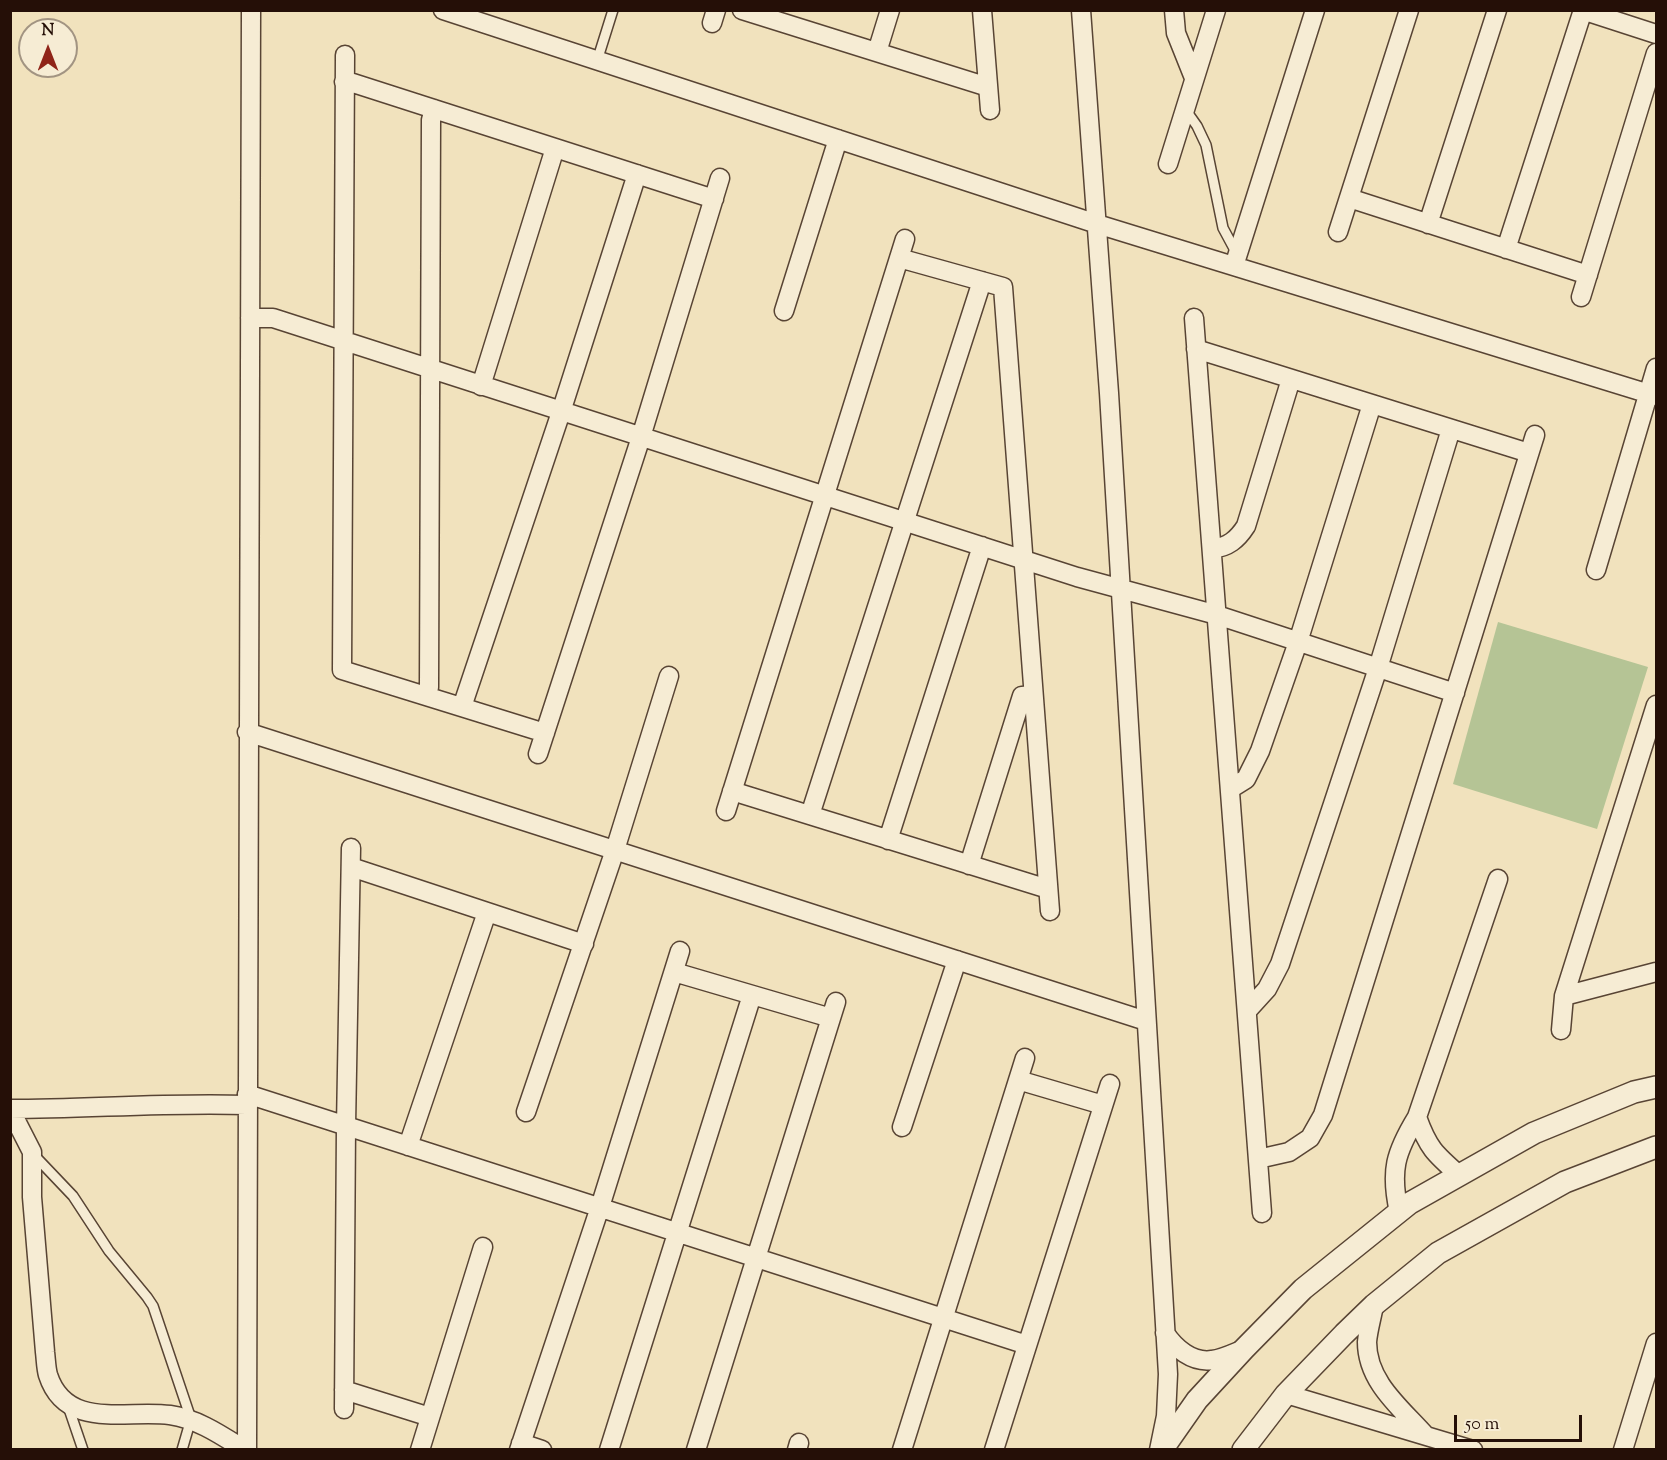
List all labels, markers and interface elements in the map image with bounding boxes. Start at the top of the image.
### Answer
north arrow [18,18,78,78]
text: N [42,20,54,43]
scale bar [1457,1403,1584,1441]
text: 50 m [1465,1412,1499,1438]

